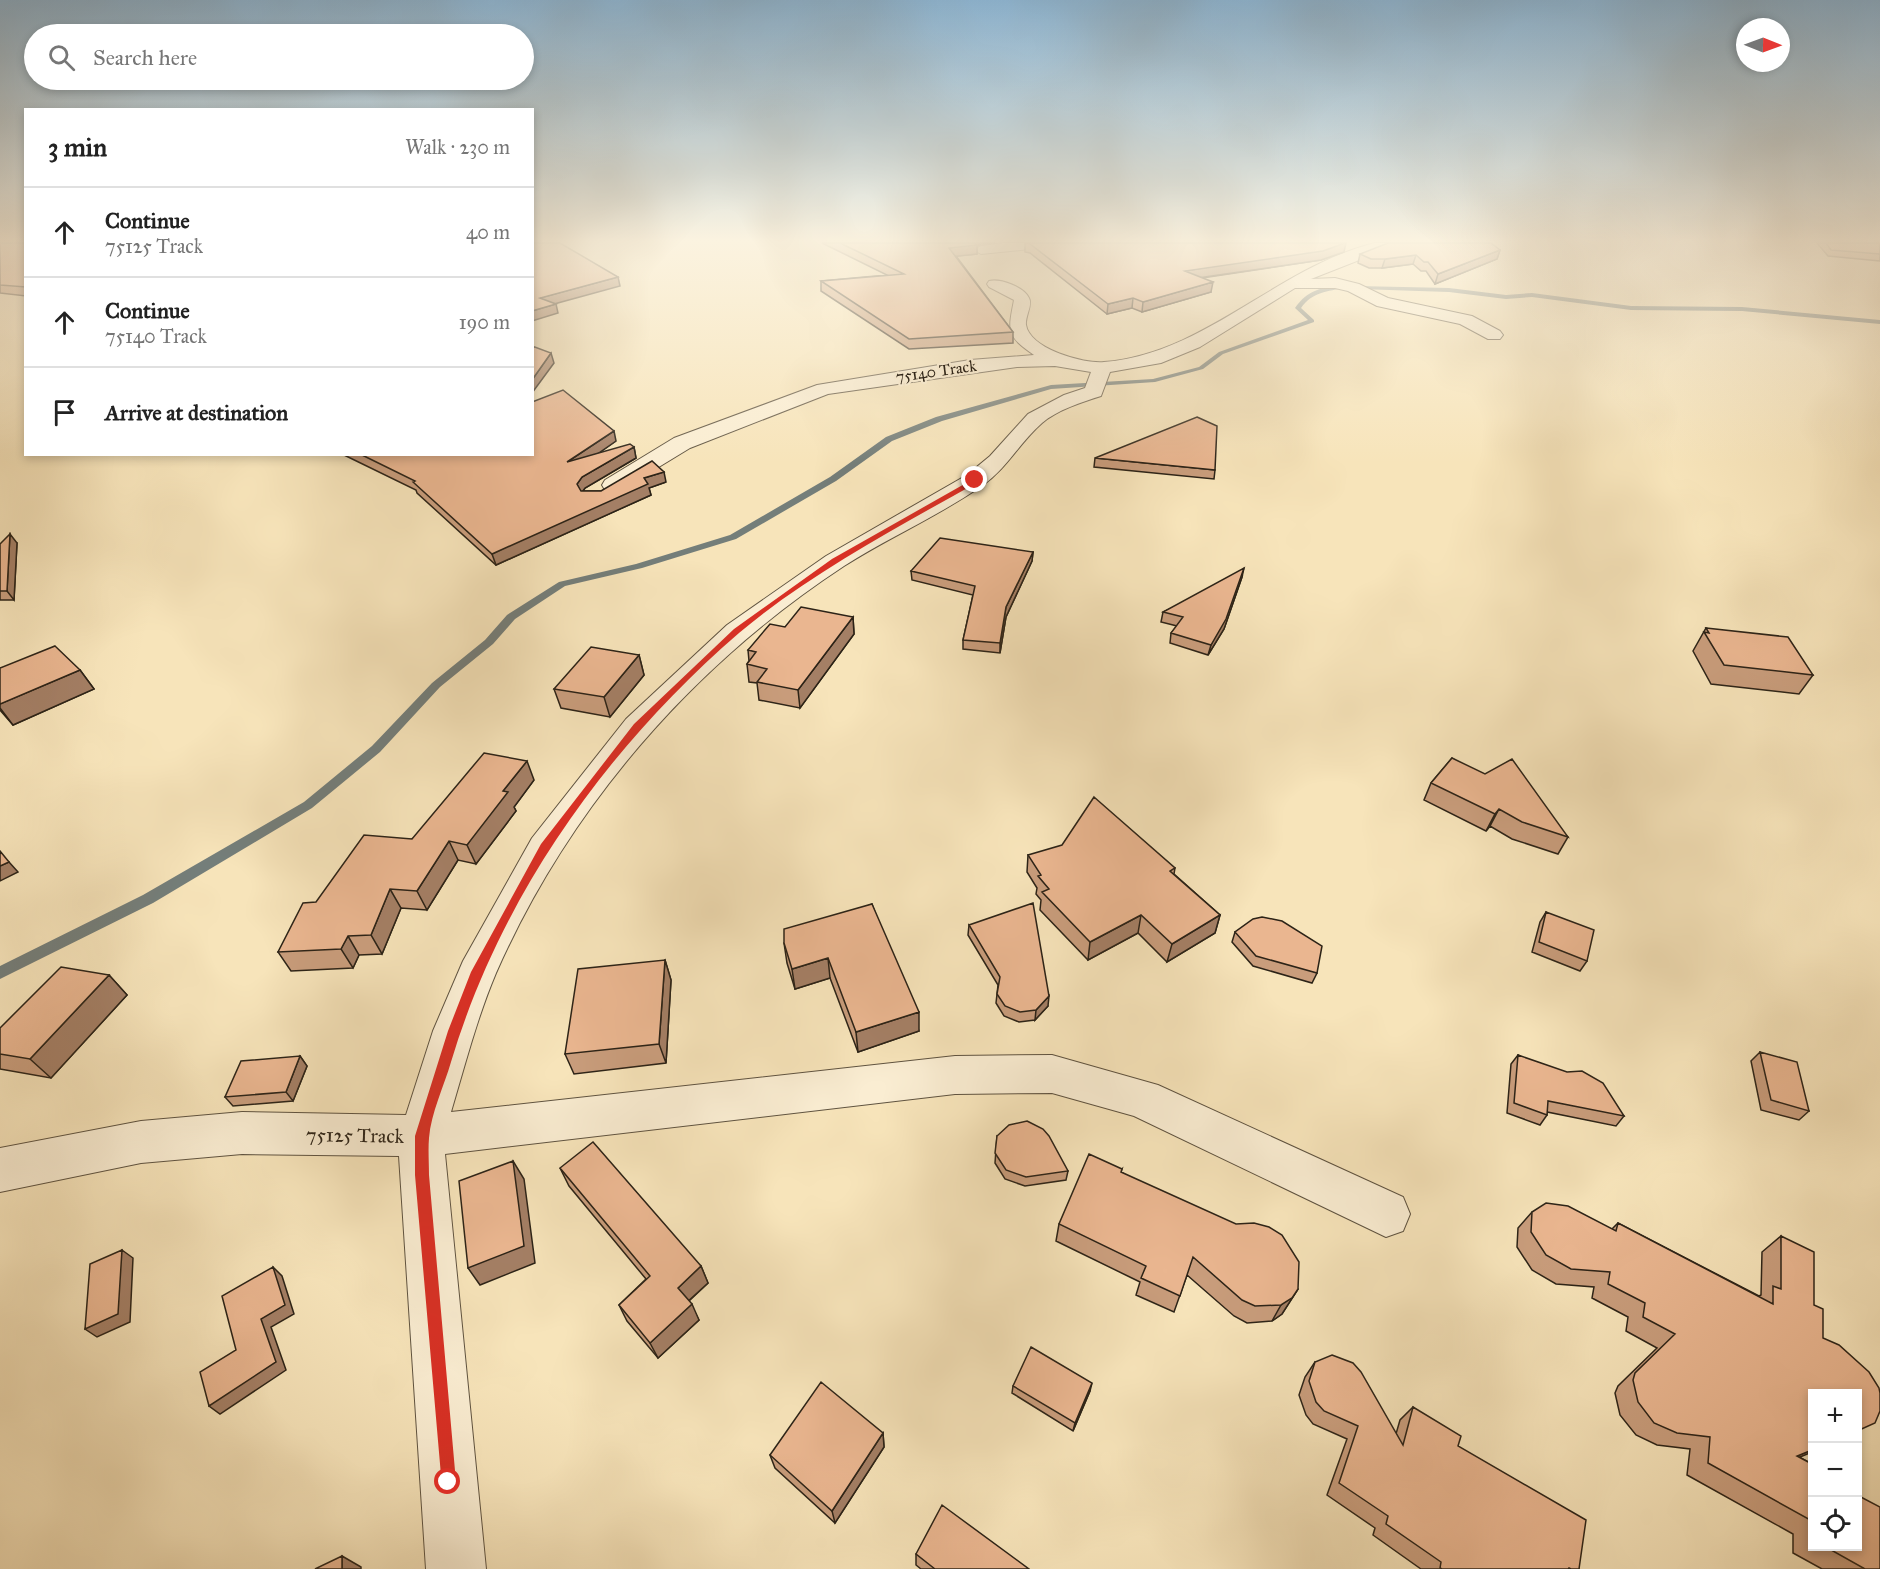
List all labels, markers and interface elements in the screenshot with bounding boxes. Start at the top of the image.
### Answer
north arrow [1736,18,1790,72]
search box [24,24,534,90]
icon: search [45,41,78,74]
text: Search here [93,44,197,71]
text: 3 min [48,131,107,163]
text: Walk · 230 m [405,135,510,159]
text: Continue [105,207,190,234]
icon: ahead [48,216,81,249]
text: 40 m [466,220,510,244]
text: 75125 Track [105,234,203,258]
text: Continue [105,297,190,324]
icon: ahead [48,306,81,339]
text: 190 m [459,310,510,334]
text: 75140 Track [105,324,207,348]
street label: 75140 Track [894,356,978,386]
icon: arrive [48,396,81,429]
text: Arrive at destination [105,399,288,426]
route end [961,466,987,492]
street label: 75125 Track [306,1122,405,1148]
map controls [1808,1389,1862,1551]
button: + [1808,1389,1862,1443]
button: − [1808,1443,1862,1497]
route start [434,1468,460,1494]
button: locate [1808,1497,1862,1551]

